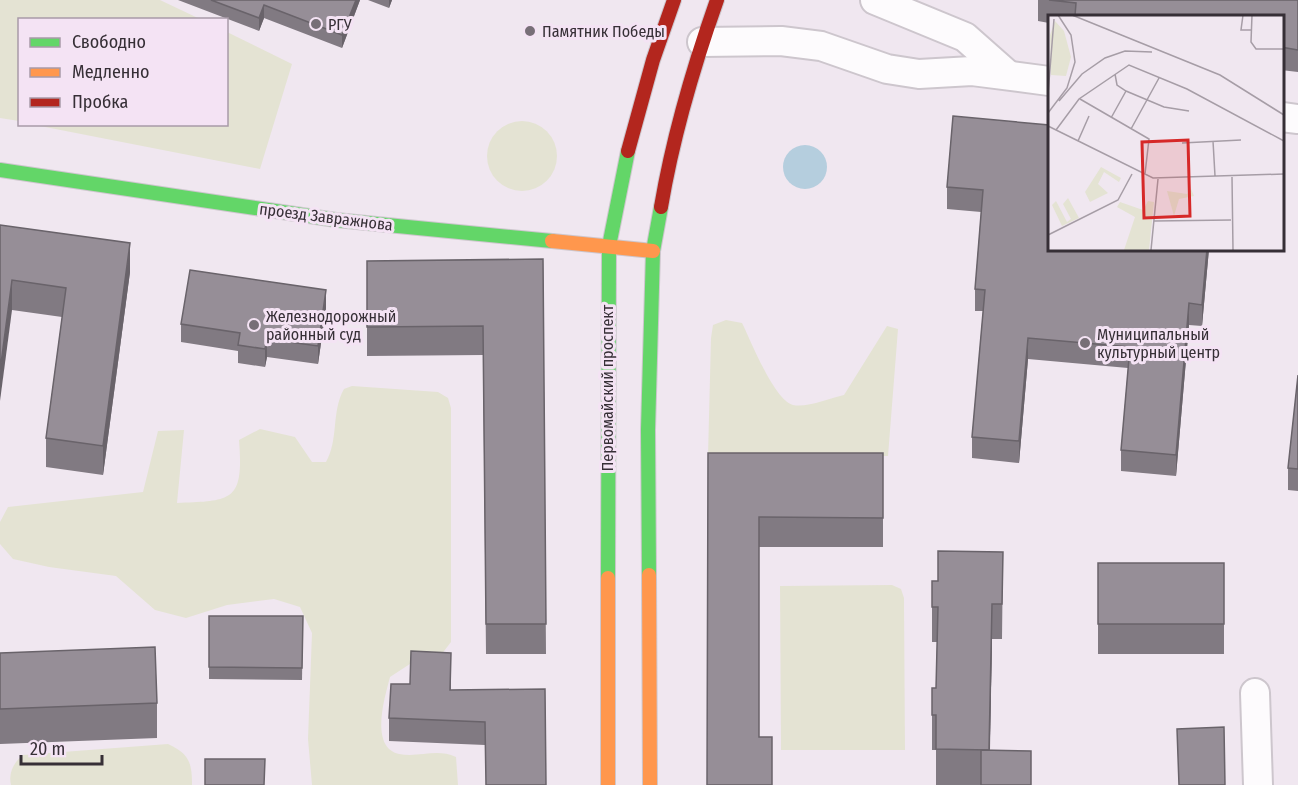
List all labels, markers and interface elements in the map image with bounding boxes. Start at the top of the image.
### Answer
place label: РГУ [328,15,352,34]
inset map [1048,15,1283,250]
marker: РГУ [309,17,323,31]
legend [18,18,228,126]
place label: Памятник Победы [542,22,665,41]
marker: Памятник Победы [523,24,537,38]
text: Свободно [72,31,146,53]
text: Медленно [72,61,150,83]
text: Пробка [72,91,128,113]
street label: проезд Завражнова [258,199,394,235]
street label: Первомайский проспект [598,304,617,471]
place label: Железнодорожный районный суд [266,307,396,344]
marker: Железнодорожный районный суд [247,318,261,332]
place label: Муниципальный культурный центр [1097,325,1220,362]
marker: Муниципальный культурный центр [1078,336,1092,350]
scale bar [21,728,102,766]
text: 20 m [30,738,65,760]

